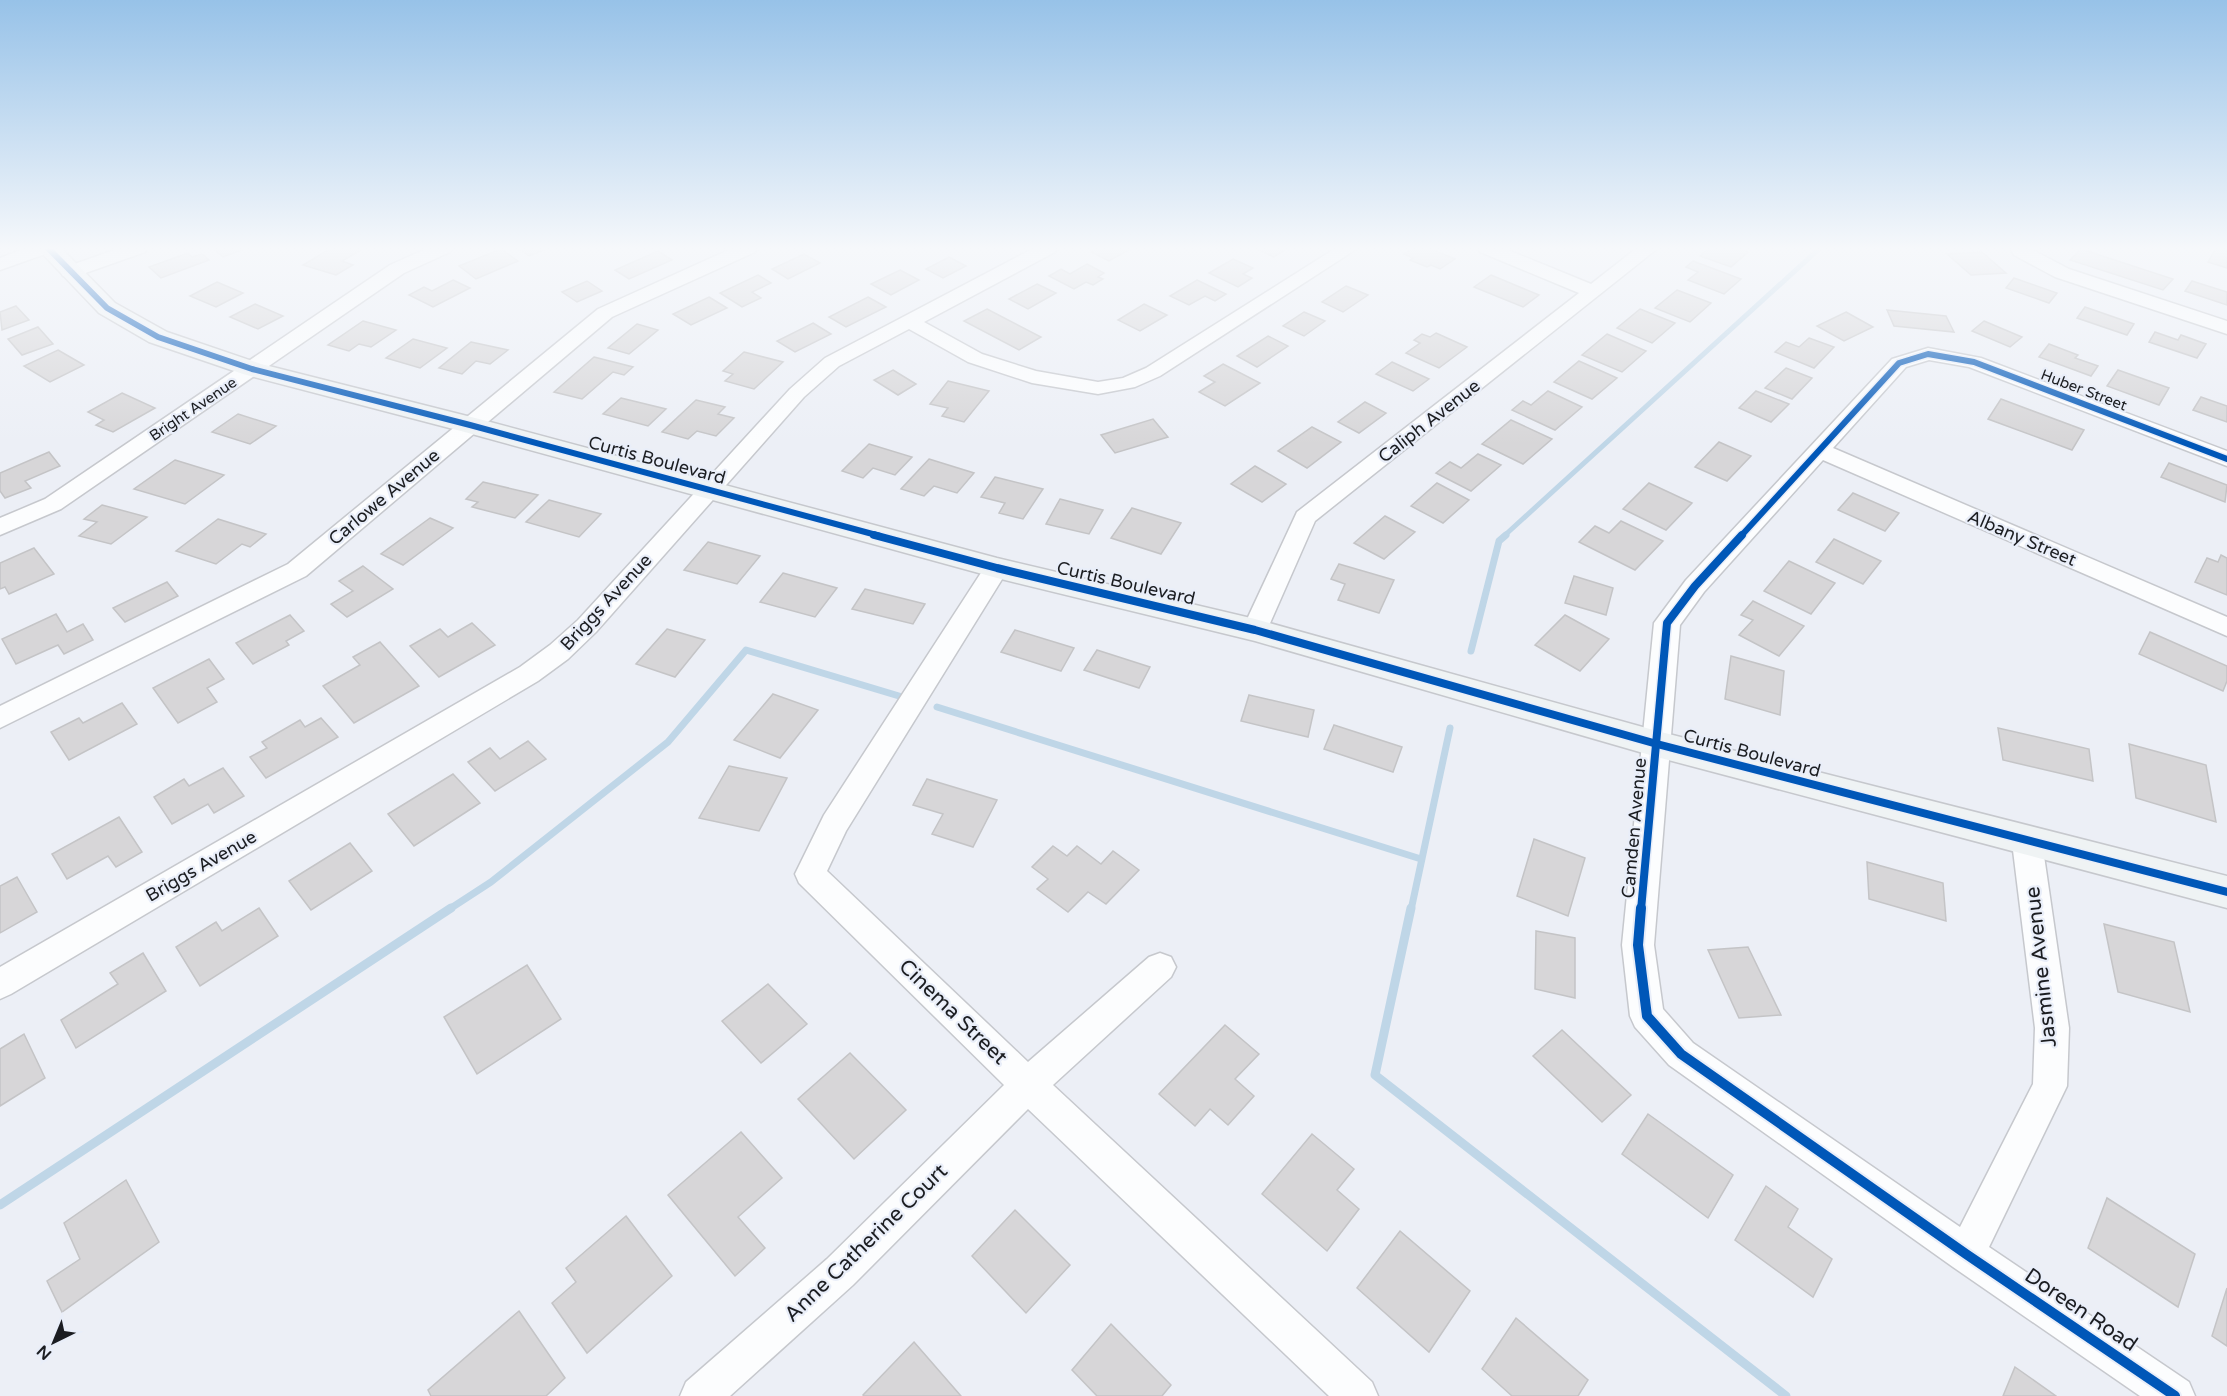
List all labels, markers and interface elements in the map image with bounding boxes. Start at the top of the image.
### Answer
street label: Huber Street [2038,365,2130,415]
street label: Bright Avenue [146,373,240,445]
street label: Caliph Avenue [1374,374,1484,468]
street label: Curtis Boulevard [586,431,728,489]
street label: Carlowe Avenue [324,444,444,550]
street label: Albany Street [1964,505,2080,571]
street label: Briggs Avenue [556,549,656,655]
street label: Curtis Boulevard [1055,556,1197,610]
street label: Curtis Boulevard [1681,724,1823,782]
street label: Camden Avenue [1617,757,1651,899]
street label: Briggs Avenue [142,825,260,907]
street label: Jasmine Avenue [2020,885,2062,1049]
street label: Cinema Street [894,954,1012,1070]
street label: Anne Catherine Court [779,1159,953,1327]
street label: Doreen Road [2020,1263,2142,1357]
north arrow [24,1312,84,1372]
text: N [33,1341,56,1364]

